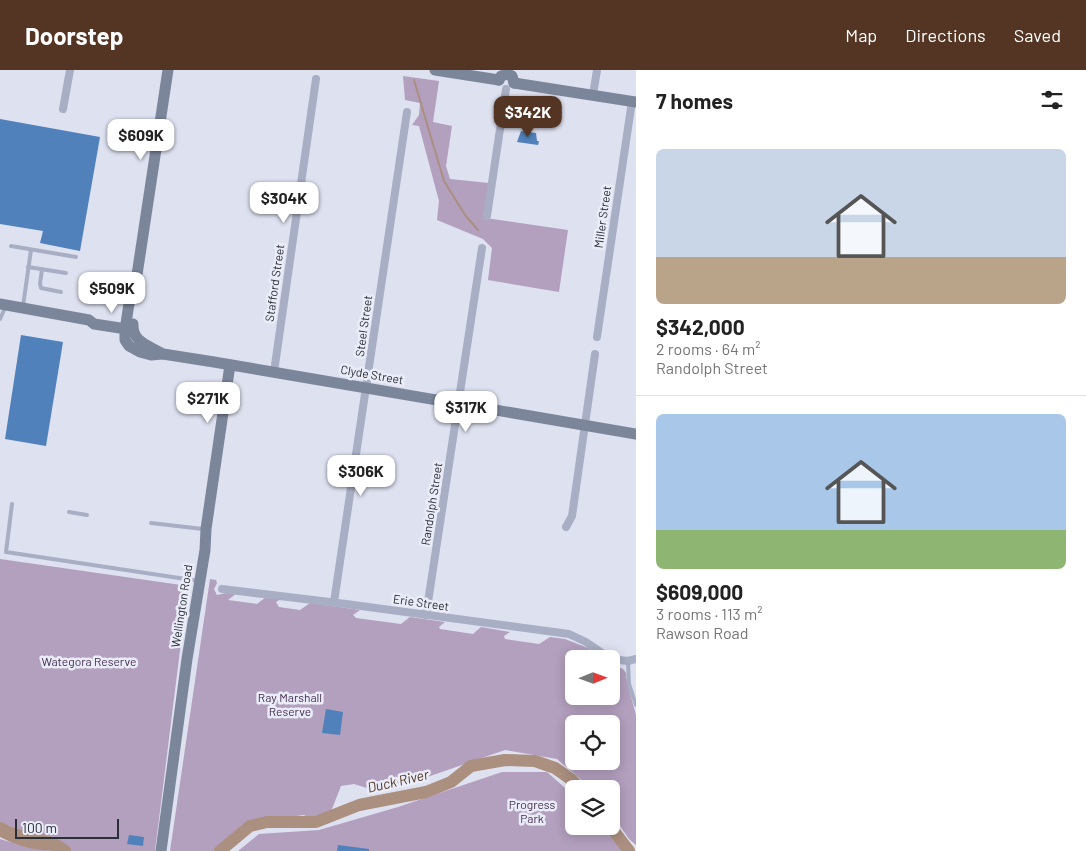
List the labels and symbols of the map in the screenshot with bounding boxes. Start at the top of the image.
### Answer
pin: $342K [493,96,563,138]
pin: $609K [106,118,176,161]
pin: $304K [249,182,319,224]
street label: Miller Street [591,185,613,249]
street label: Stafford Street [262,243,286,322]
pin: $509K [77,272,147,314]
street label: Steel Street [352,294,374,357]
street label: Clyde Street [340,362,405,386]
pin: $271K [173,382,243,424]
pin: $317K [431,390,501,433]
pin: $306K [326,454,396,497]
street label: Randolph Street [418,461,444,546]
street label: Wellington Road [168,563,194,648]
street label: Erie Street [392,591,450,613]
north arrow [565,650,620,705]
park label: Wategora Reserve [42,654,136,668]
park label: Ray Marshall Reserve [258,690,322,718]
water label: Duck River [366,765,431,796]
park label: Progress Park [509,797,555,825]
scale bar [15,816,119,839]

